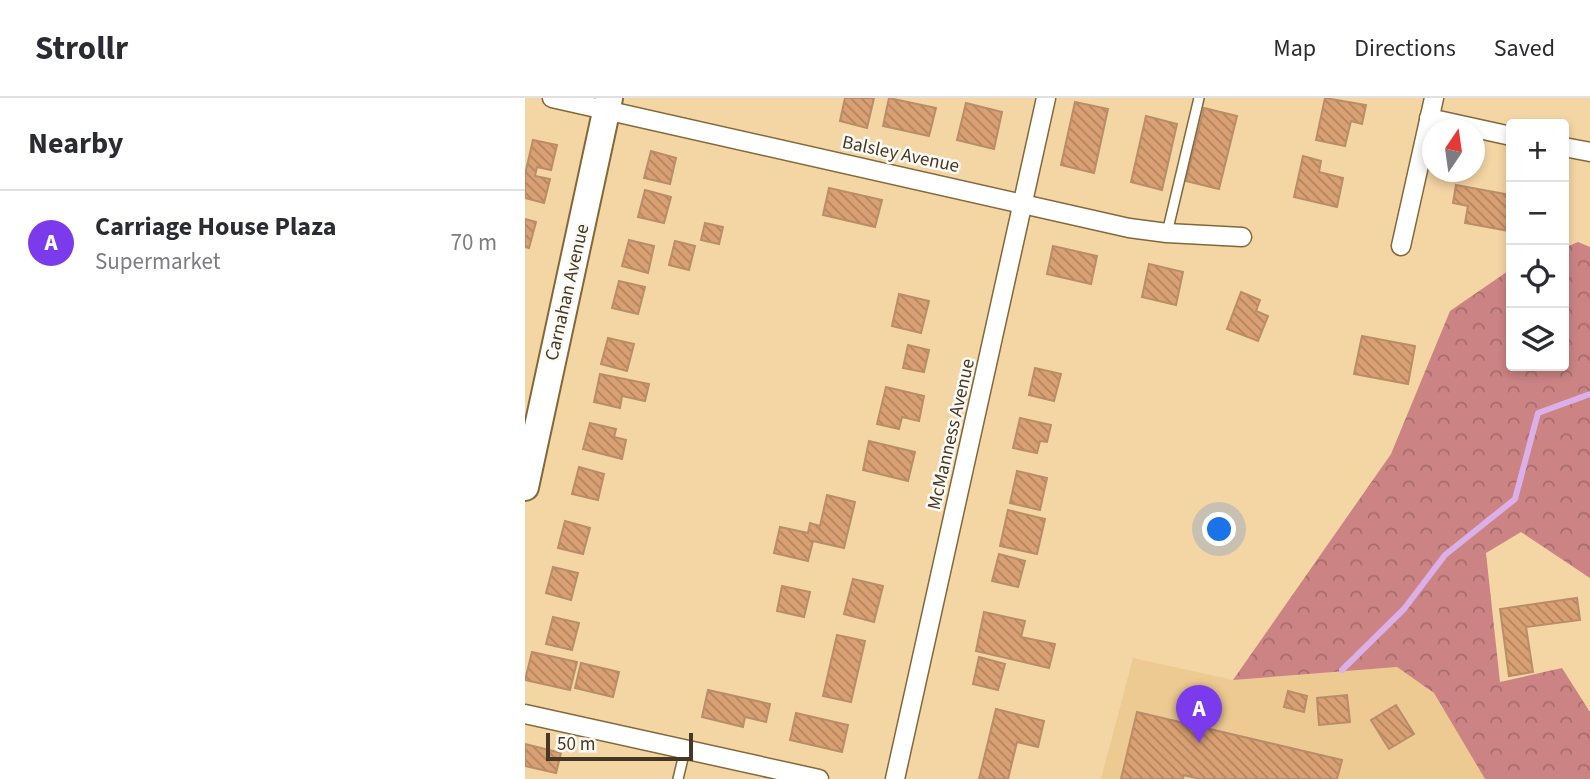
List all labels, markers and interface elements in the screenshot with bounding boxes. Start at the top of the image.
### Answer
text: Strollr [35,25,128,72]
text: Map [1273,31,1316,66]
text: Directions [1354,31,1456,66]
text: Saved [1494,31,1555,66]
north arrow [1422,119,1485,182]
map controls [1506,119,1569,371]
button: + [1506,119,1569,182]
text: Nearby [28,122,123,165]
street label: Balsley Avenue [840,129,962,180]
button: − [1506,182,1569,245]
text: Carriage House Plaza [95,208,336,245]
street label: Carnahan Avenue [539,221,596,363]
text: A [44,226,58,259]
text: 70 m [450,226,497,259]
text: Supermarket [95,245,221,278]
button: locate [1506,245,1569,308]
button: layers [1506,308,1569,371]
street label: McManness Avenue [921,356,982,513]
your location [1202,512,1236,546]
pin: A [1176,685,1222,743]
scale bar [546,730,693,762]
text: 50 m [557,731,595,758]

